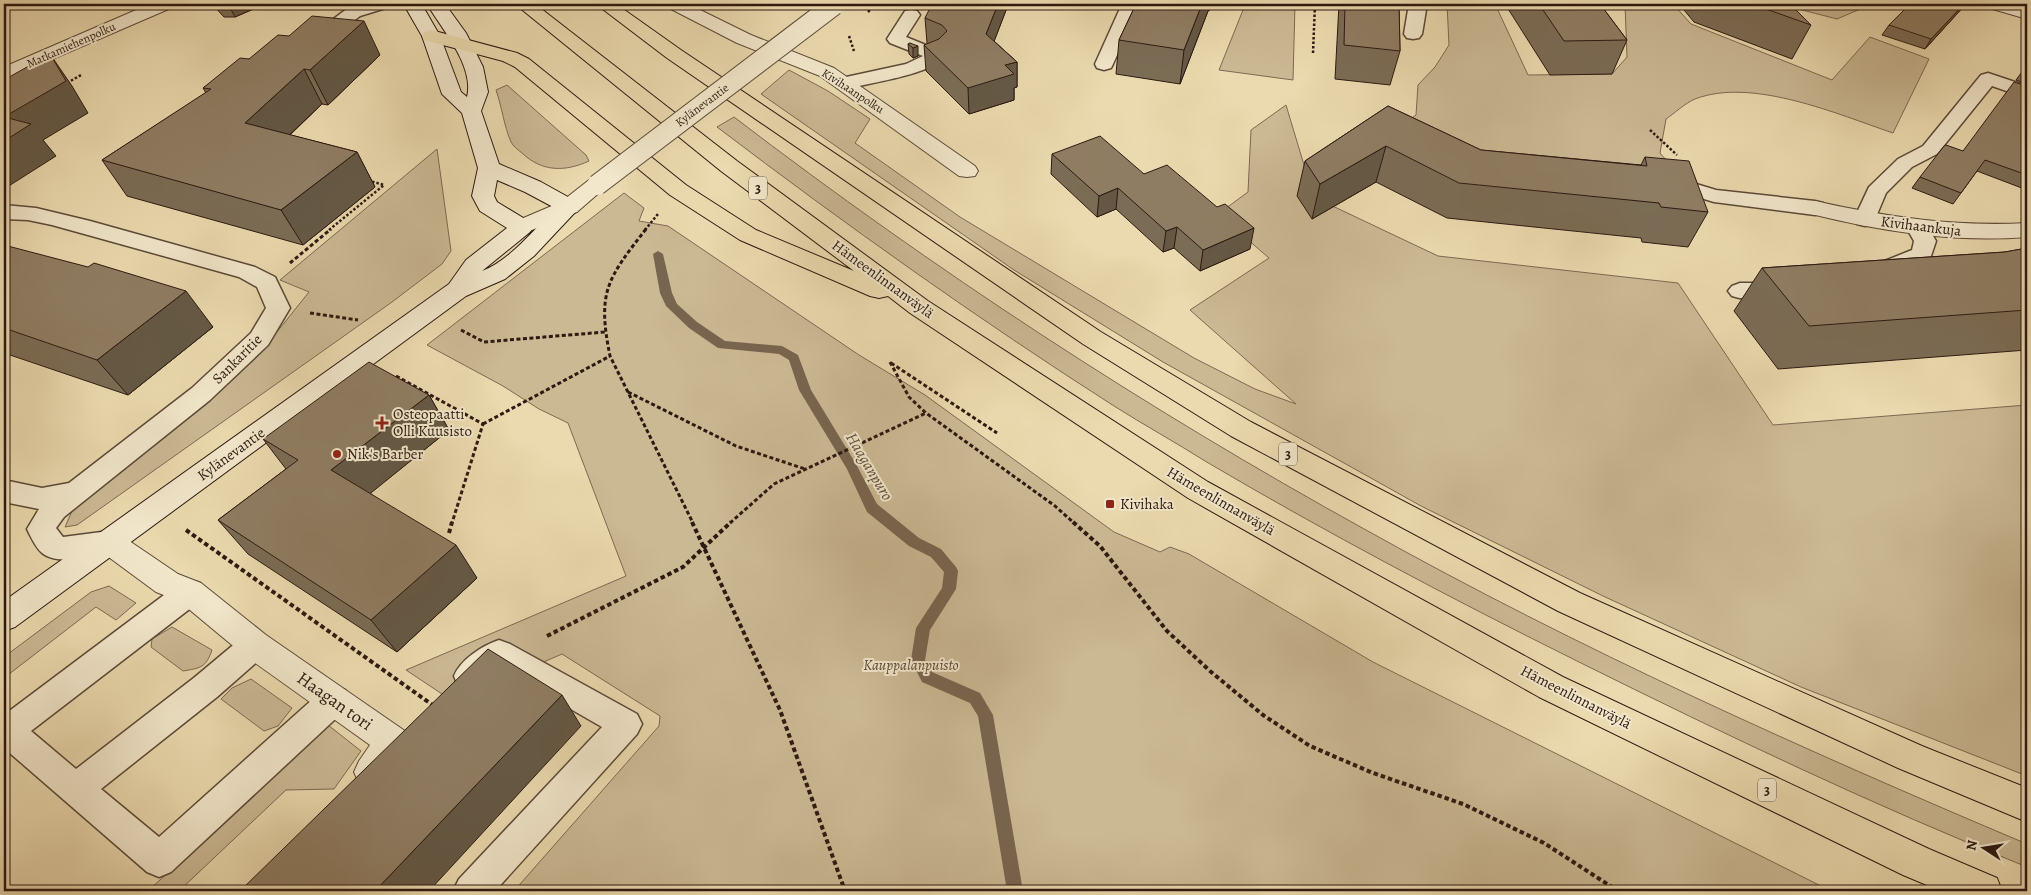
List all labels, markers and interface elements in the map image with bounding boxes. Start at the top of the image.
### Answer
street label: Matkamiehenpolku [24,18,118,72]
street label: Kivihaanpolku [819,65,888,117]
street label: Kylänevantie [672,80,732,130]
road number: 3 [749,177,767,200]
street label: Kivihaankuja [1880,211,1962,241]
street label: Hämeenlinnanväylä [828,235,938,323]
street label: Sankaritie [208,330,266,388]
place label: Osteopaatti Olli Kuusisto [393,404,472,441]
marker: Osteopaatti Olli Kuusisto [375,416,389,430]
street label: Kylänevantie [193,423,269,485]
water label: Haaganpuro [840,428,898,505]
road number: 3 [1279,442,1297,466]
place label: Nik's Barber [347,444,424,464]
marker: Nik's Barber [331,448,343,460]
street label: Hämeenlinnanväylä [1163,462,1279,540]
place label: Kivihaka [1120,494,1174,514]
marker: Kivihaka [1104,498,1116,510]
park label: Kauppalanpuisto [863,655,959,675]
street label: Hämeenlinnanväylä [1517,660,1635,734]
street label: Haagan tori [292,666,378,736]
road number: 3 [1758,778,1776,802]
north arrow [1958,822,2008,872]
text: N [1961,838,1982,852]

